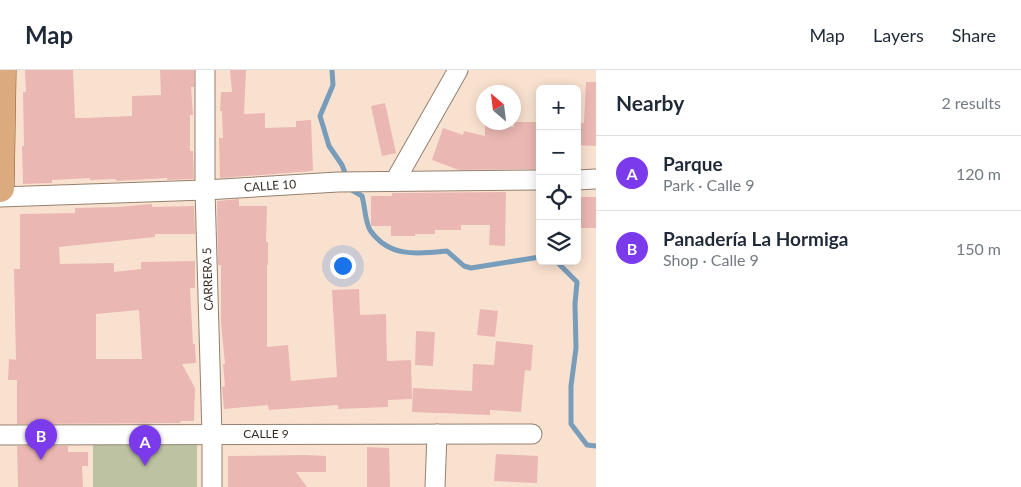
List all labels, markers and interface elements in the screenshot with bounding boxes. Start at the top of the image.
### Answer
text: Map [25,20,73,49]
text: Map [809,24,845,46]
text: Layers [873,24,924,46]
text: Share [952,24,996,46]
north arrow [476,85,521,130]
map controls [536,85,581,265]
button: + [536,85,581,130]
text: Nearby [616,90,684,115]
text: 2 results [941,93,1001,112]
button: − [536,130,581,175]
text: Parque [663,152,723,175]
text: A [626,164,638,183]
text: 120 m [956,164,1001,183]
button: locate [536,175,581,220]
text: Park · Calle 9 [663,175,755,194]
street label: CALLE 10 [243,176,297,195]
button: layers [536,220,581,265]
text: Panadería La Hormiga [663,227,848,250]
text: B [627,239,637,258]
text: 150 m [956,239,1001,258]
street label: CARRERA 5 [199,247,216,311]
text: Shop · Calle 9 [663,250,759,269]
your location [330,253,356,279]
pin: B [25,419,57,460]
pin: A [129,425,161,466]
street label: CALLE 9 [243,426,289,441]

